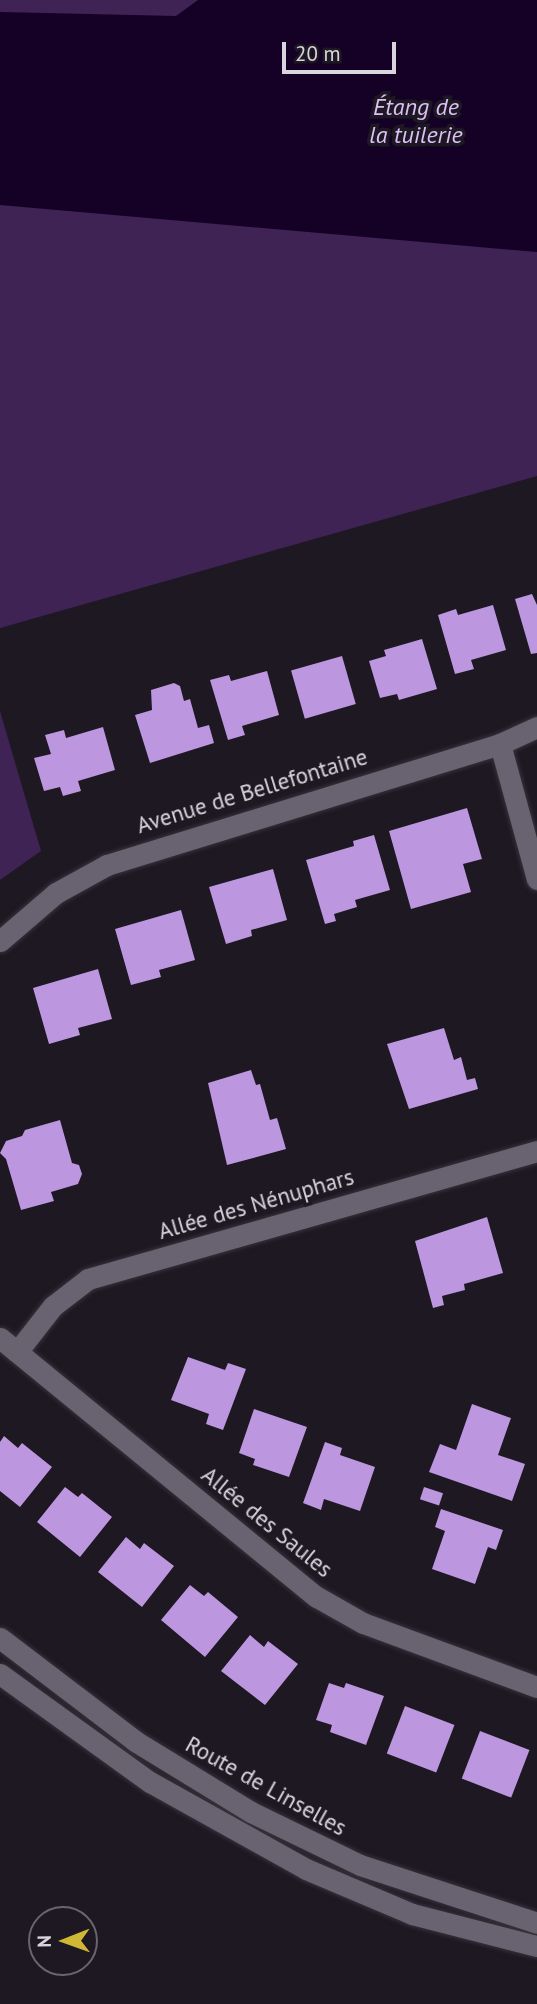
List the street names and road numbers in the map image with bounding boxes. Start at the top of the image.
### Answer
street label: Avenue de Bellefontaine [133,743,371,839]
street label: Allée des Nénuphars [155,1163,357,1245]
street label: Allée des Saules [196,1461,338,1583]
street label: Route de Linselles [181,1730,351,1842]

